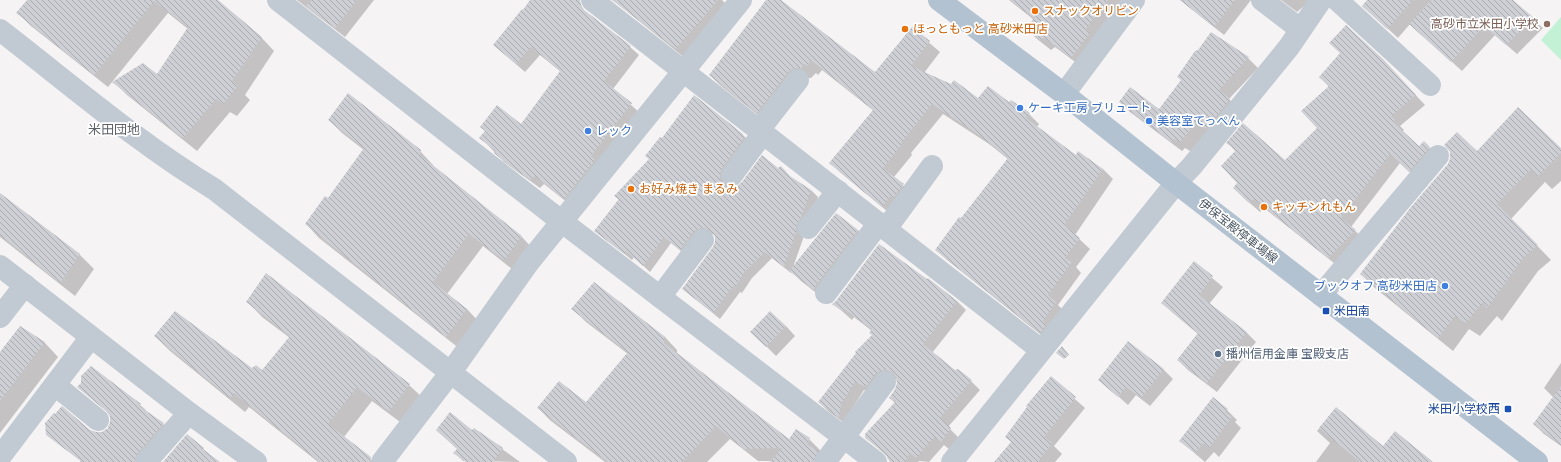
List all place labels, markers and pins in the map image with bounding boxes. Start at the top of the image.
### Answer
place label: スナックオリビン [1043,4,1139,18]
marker: スナックオリビン [1030,6,1040,16]
place label: 高砂市立米田小学校 [1431,17,1539,31]
marker: 高砂市立米田小学校 [1542,19,1552,29]
place label: ほっともっと 高砂米田店 [913,22,1048,36]
marker: ほっともっと 高砂米田店 [900,24,910,34]
place label: ケーキ工房 ブリュート [1028,101,1151,115]
marker: ケーキ工房 ブリュート [1015,103,1025,113]
place label: 美容室てっぺん [1157,114,1240,128]
marker: 美容室てっぺん [1144,116,1154,126]
place label: レック [596,124,632,138]
marker: レック [583,126,593,136]
place label: お好み焼き まるみ [639,182,738,196]
marker: お好み焼き まるみ [626,184,636,194]
place label: キッチンれもん [1272,200,1356,214]
marker: キッチンれもん [1259,202,1269,212]
place label: ブックオフ 高砂米田店 [1314,279,1437,293]
marker: ブックオフ 高砂米田店 [1440,281,1450,291]
place label: 米田南 [1334,304,1370,318]
marker: 米田南 [1321,306,1331,316]
place label: 播州信用金庫 宝殿支店 [1226,347,1349,361]
marker: 播州信用金庫 宝殿支店 [1213,349,1223,359]
place label: 米田小学校西 [1428,402,1500,416]
marker: 米田小学校西 [1503,404,1513,414]

